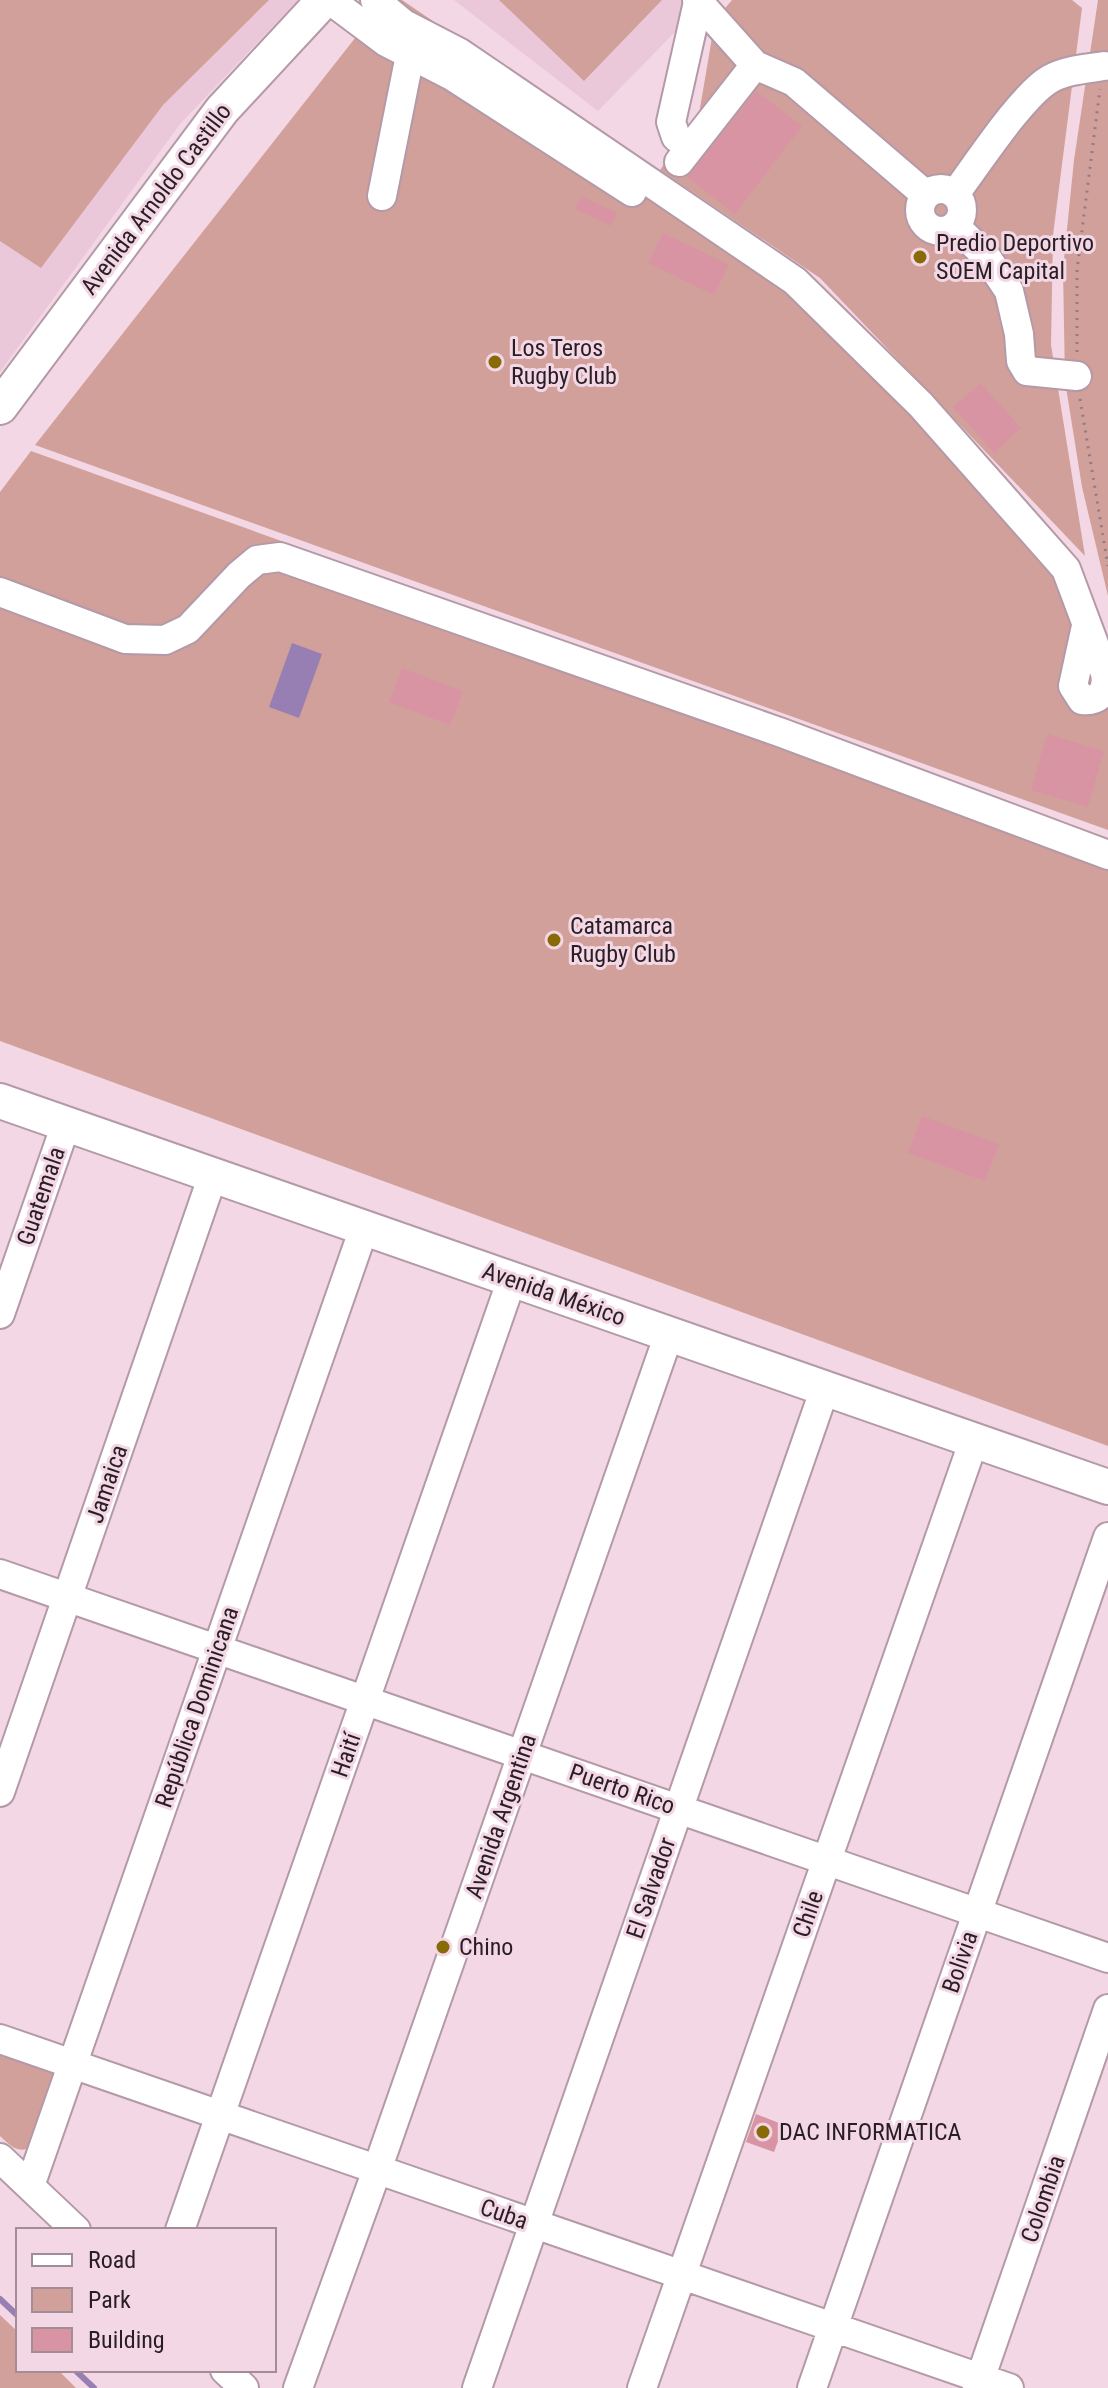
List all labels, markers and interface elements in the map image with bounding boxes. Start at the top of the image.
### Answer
street label: Avenida Arnoldo Castillo [75,98,237,300]
place label: Predio Deportivo SOEM Capital [936,229,1094,285]
marker: Predio Deportivo SOEM Capital [911,248,929,266]
place label: Los Teros Rugby Club [511,334,617,390]
marker: Los Teros Rugby Club [486,353,504,371]
place label: Catamarca Rugby Club [570,912,676,968]
marker: Catamarca Rugby Club [545,931,563,949]
street label: Guatemala [11,1143,71,1249]
street label: Avenida México [479,1256,629,1332]
street label: Jamaica [81,1441,133,1527]
street label: República Dominicana [149,1603,245,1811]
street label: Haití [325,1728,367,1781]
street label: Avenida Argentina [460,1730,542,1902]
street label: Puerto Rico [566,1758,678,1820]
street label: El Salvador [621,1834,681,1942]
street label: Chile [787,1887,829,1941]
street label: Bolivia [936,1927,984,1997]
place label: Chino [459,1933,513,1961]
marker: Chino [434,1938,452,1956]
place label: DAC INFORMATICA [779,2118,962,2146]
marker: DAC INFORMATICA [754,2123,772,2141]
street label: Colombia [1015,2152,1071,2246]
street label: Cuba [476,2193,532,2235]
legend [16,2228,276,2372]
text: Road [88,2246,136,2274]
text: Park [88,2286,131,2314]
text: Building [88,2326,165,2354]

